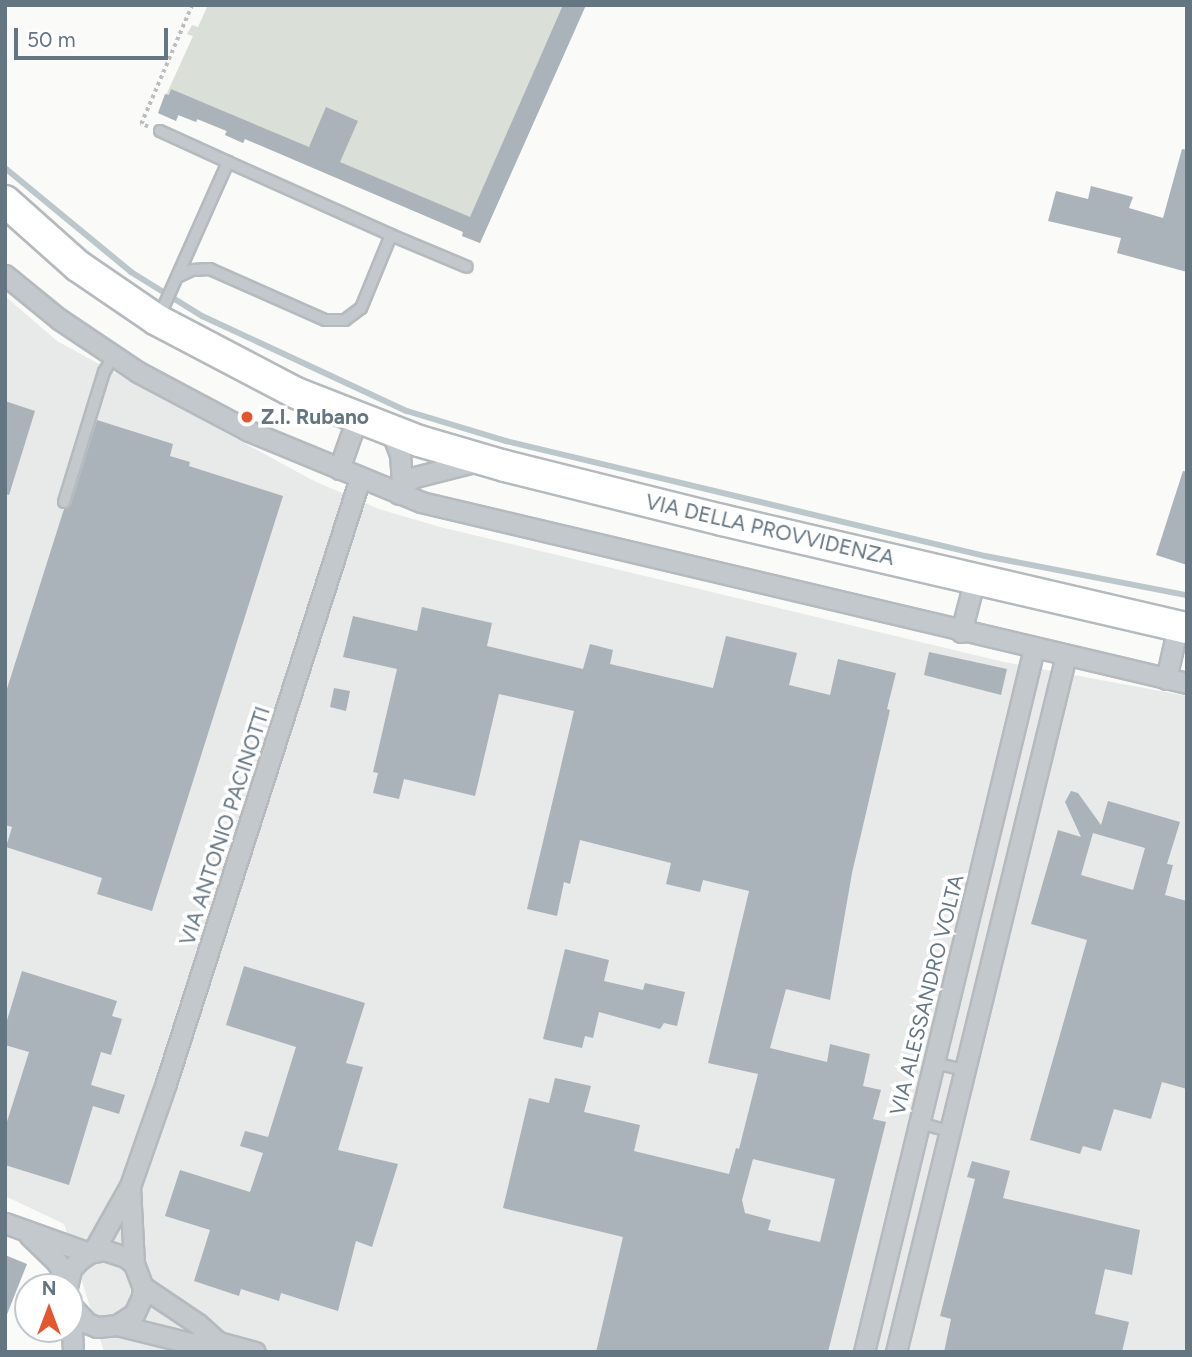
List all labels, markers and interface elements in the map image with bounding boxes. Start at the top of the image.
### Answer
scale bar [18,14,172,58]
text: 50 m [27,27,76,52]
place label: Z.I. Rubano [261,404,369,430]
marker: Z.I. Rubano [239,409,255,425]
street label: VIA DELLA PROVVIDENZA [643,489,897,571]
street label: VIA ANTONIO PACINOTTI [174,703,276,949]
street label: VIA ALESSANDRO VOLTA [885,872,969,1118]
north arrow [14,1273,84,1343]
text: N [42,1277,56,1300]

